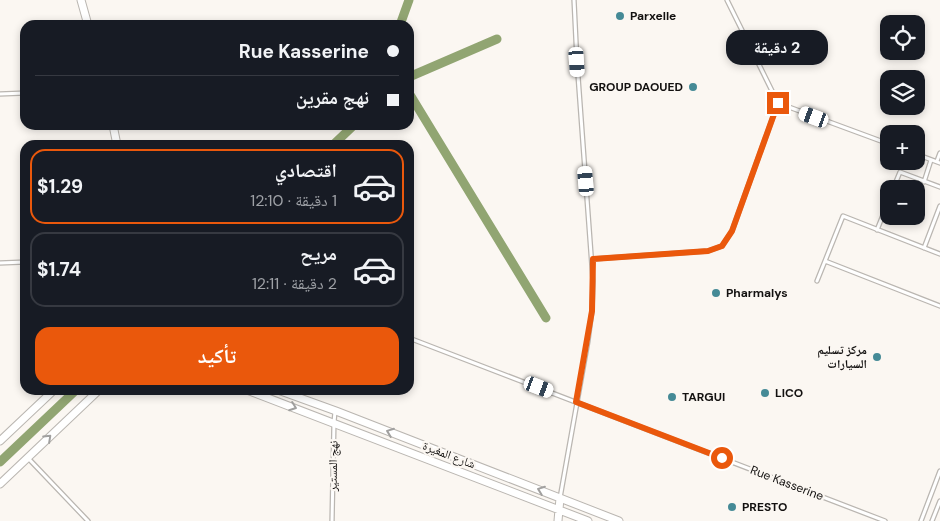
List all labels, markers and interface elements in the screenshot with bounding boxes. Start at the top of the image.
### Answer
place label: Parxelle [630,8,676,24]
marker: Parxelle [614,10,626,22]
map controls [880,15,925,225]
button: locate [880,15,925,60]
callout: 2 دقيقة [727,31,829,66]
text: 2 دقيقة [754,37,800,58]
text: Rue Kasserine [239,39,369,64]
car [568,47,585,77]
button: layers [880,70,925,115]
place label: GROUP DAOUED [589,79,683,95]
marker: GROUP DAOUED [687,81,699,93]
text: نهج مقرين [296,85,369,110]
route end [767,92,789,114]
car [797,105,830,129]
button: + [880,125,925,170]
text: اقتصادي [275,158,337,183]
icon: car [352,164,397,209]
car [577,165,594,197]
text: $1.29 [37,174,83,199]
button: − [880,180,925,225]
text: 1 دقيقة · 12:10 [250,190,337,211]
text: مريح [300,241,337,266]
icon: car [352,247,397,292]
text: $1.74 [37,257,81,282]
text: 2 دقيقة · 12:11 [252,273,337,294]
place label: Pharmalys [726,285,788,301]
marker: Pharmalys [710,287,722,299]
button: تأكيد [35,327,399,385]
place label: مركز تسليم السيارات [817,342,867,372]
marker: مركز تسليم السيارات [871,351,883,363]
car [522,375,555,399]
place label: LICO [775,385,803,401]
marker: LICO [759,387,771,399]
place label: TARGUI [682,389,725,405]
marker: TARGUI [666,391,678,403]
one-way arrow [288,401,296,411]
one-way arrow [386,428,395,438]
one-way arrow [42,435,51,444]
street label: شارع المغيرة [420,438,478,472]
street label: نهج المستير [325,440,341,493]
route start [711,447,733,469]
street label: Rue Kasserine [748,462,826,504]
one-way arrow [537,486,546,497]
place label: PRESTO [742,499,787,515]
marker: PRESTO [726,501,738,513]

